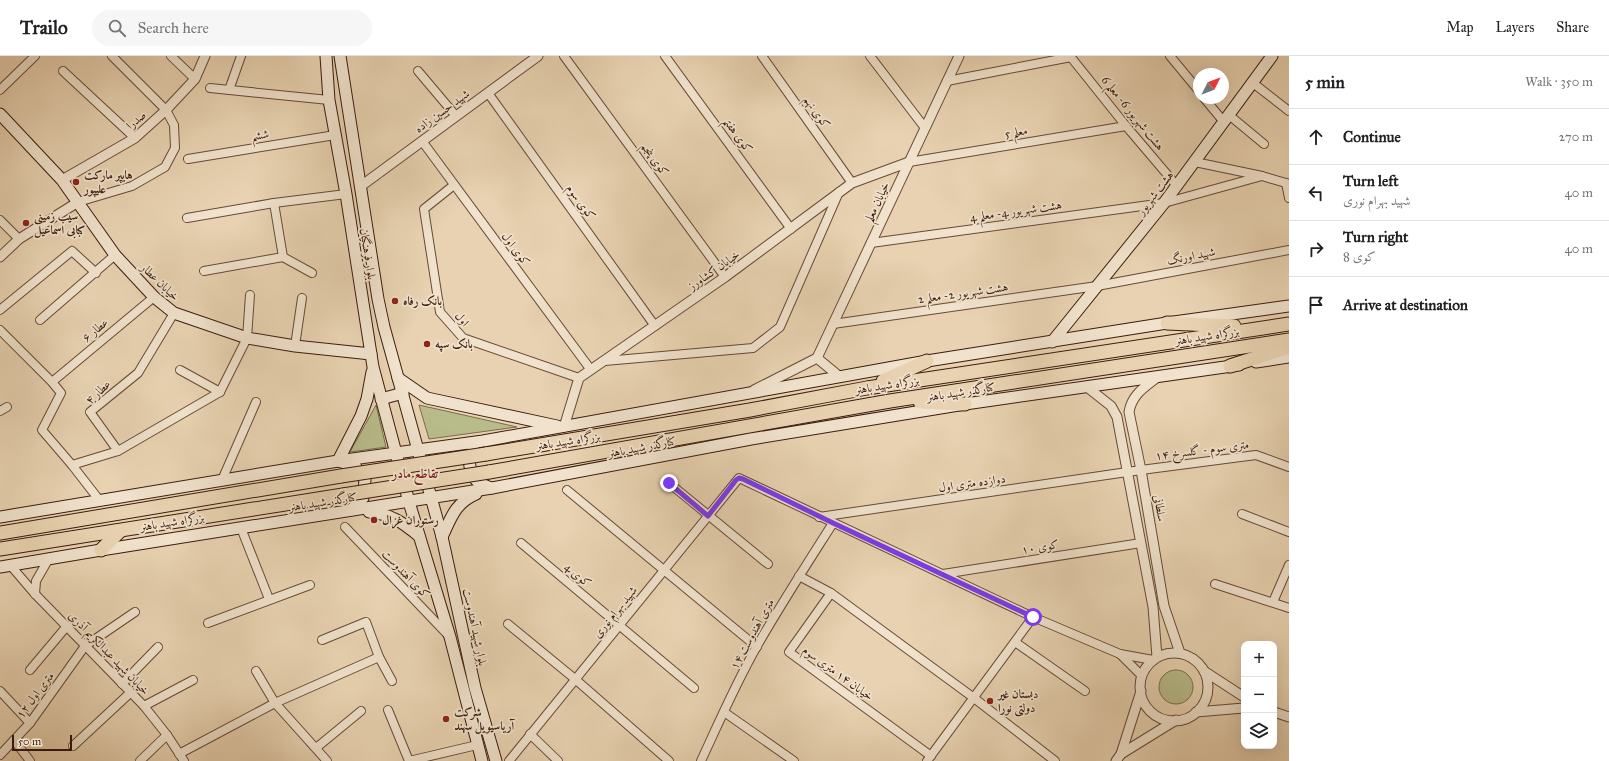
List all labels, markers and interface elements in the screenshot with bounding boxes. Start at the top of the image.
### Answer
search box [92,10,372,46]
text: Trailo [20,16,68,39]
icon: search [106,17,128,39]
text: Search here [138,19,209,37]
text: Map [1446,19,1474,36]
text: Layers [1496,19,1534,36]
text: Share [1556,19,1589,36]
north arrow [1193,68,1229,104]
text: 5 min [1305,72,1345,93]
street label: هشت شهریور 6- معلم 6 [1095,73,1167,156]
text: Walk · 350 m [1525,74,1593,90]
street label: شهید حسین زاده [412,86,473,136]
street label: کوی نهم [798,93,833,133]
street label: صدرا [123,108,149,132]
street label: کوی هفتم [716,115,756,159]
street label: معلم 5 [1003,123,1029,146]
icon: ahead [1305,126,1327,148]
street label: ششم [250,127,271,148]
text: Continue [1343,128,1401,146]
text: 270 m [1559,129,1593,145]
street label: کوی پنجم [635,139,672,181]
place label: هایپر مارکت علیپور [82,168,133,197]
street label: هشت شهریور [1133,168,1177,219]
text: Turn left [1343,172,1399,190]
marker: هایپر مارکت علیپور [71,177,81,187]
street label: خیابان معلم [862,179,897,227]
street label: کوی سوم [560,182,599,225]
icon: left [1305,182,1327,204]
text: 40 m [1564,185,1593,201]
text: شهید بهرام نوری [1343,193,1410,209]
street label: هشت شهریور 4- معلم 4 [969,198,1064,229]
place label: سیب زمینی کبابی اسماعیل [34,209,85,239]
marker: سیب زمینی کبابی اسماعیل [21,218,31,228]
street label: بلوار فرهنگیان [356,227,379,281]
text: Turn right [1343,228,1408,246]
street label: کوی اول [498,229,533,269]
icon: right [1305,238,1327,260]
text: 40 m [1564,241,1593,257]
street label: شهید اورنگ [1165,243,1217,269]
street label: خیابان کشاورز [685,247,743,294]
text: کوی 8 [1343,249,1376,265]
street label: خیابان عطار [137,260,182,304]
street label: هشت شهریور 2- معلم 2 [917,280,1010,311]
place label: بانک رفاه [403,294,442,308]
icon: arrive [1305,294,1327,316]
marker: بانک رفاه [390,296,400,306]
text: Arrive at destination [1343,296,1468,314]
street label: اول [451,309,472,330]
street label: عطار ۶ [79,315,111,345]
street label: بزرگراه شهید باهنر [1172,323,1240,349]
place label: بانک سپه [435,337,473,352]
marker: بانک سپه [422,339,432,349]
street label: بزرگراه شهید باهنر [852,372,920,398]
street label: عطار ۴ [82,377,114,407]
street label: کنارگذر شهید باهنر [924,378,996,406]
street label: بزرگراه شهید باهنر [533,428,601,454]
street label: کنارگذر شهید باهنر [604,432,677,462]
street label: ۱۴ متری سوم - گلسرخ [1154,436,1250,467]
district label: تقاطع مادر [390,466,439,486]
street label: دوازده متری اول [938,471,1007,496]
route end [660,474,678,492]
street label: کنارگذر شهید باهنر [286,488,358,516]
street label: سلطانی [1151,493,1169,523]
street label: بزرگراه شهید باهنر [137,509,205,535]
place label: رستوران غزال [382,513,439,529]
marker: رستوران غزال [369,515,379,525]
street label: کوی ۱۰ [1020,537,1060,558]
street label: کوی آهندوست [378,546,434,602]
street label: کوی 4 [561,560,594,591]
street label: شهید بهرام نوری [590,583,643,643]
street label: بلوار شهید آهندوست [459,587,491,667]
street label: ۱۴ متری آهندوست [726,596,778,672]
street label: خیابان شهید عبدالکریم آذری [63,608,153,701]
route start [1024,608,1042,626]
map controls [1241,641,1277,749]
button: + [1241,641,1277,677]
street label: خیابان ۱۴ متری سوم [798,643,876,707]
street label: ۱۲ متری اول [13,669,58,721]
button: − [1241,677,1277,713]
place label: دبستان غیر دولتی نورا [996,687,1038,717]
marker: دبستان غیر دولتی نورا [985,696,995,706]
place label: شرکت آریاسیویل سهند [454,705,515,734]
button: layers [1241,713,1277,749]
marker: شرکت آریاسیویل سهند [441,714,451,724]
scale bar [12,733,72,752]
text: 50 m [18,735,41,748]

